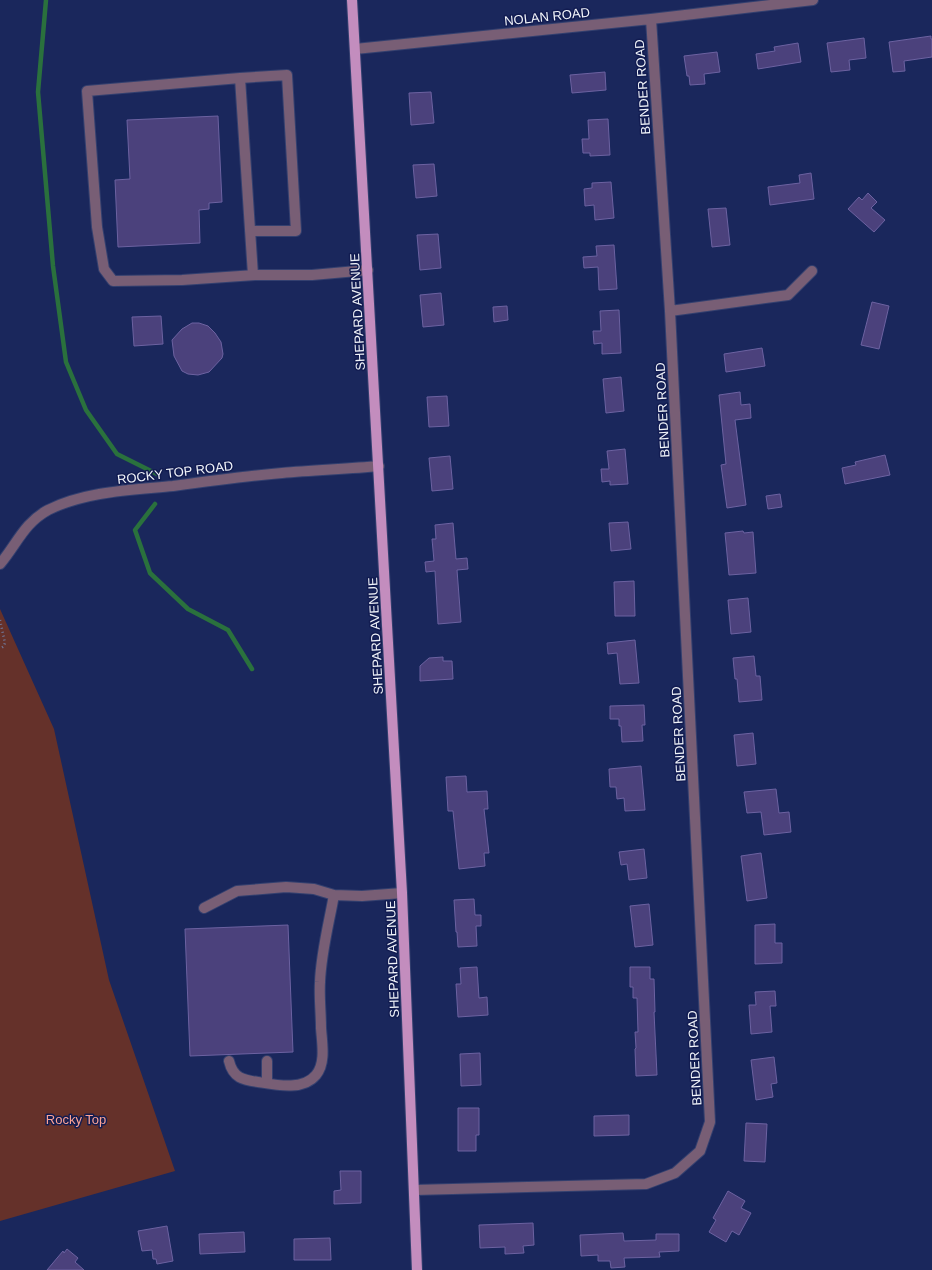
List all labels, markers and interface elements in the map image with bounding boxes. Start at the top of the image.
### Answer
street label: NOLAN ROAD [504,5,591,28]
street label: BENDER ROAD [632,39,653,135]
street label: SHEPARD AVENUE [347,253,368,371]
street label: BENDER ROAD [653,362,672,458]
street label: ROCKY TOP ROAD [116,458,234,487]
street label: SHEPARD AVENUE [365,577,386,695]
street label: BENDER ROAD [669,686,688,782]
street label: SHEPARD AVENUE [383,900,402,1018]
street label: BENDER ROAD [685,1010,704,1106]
park label: Rocky Top [46,1112,106,1127]

